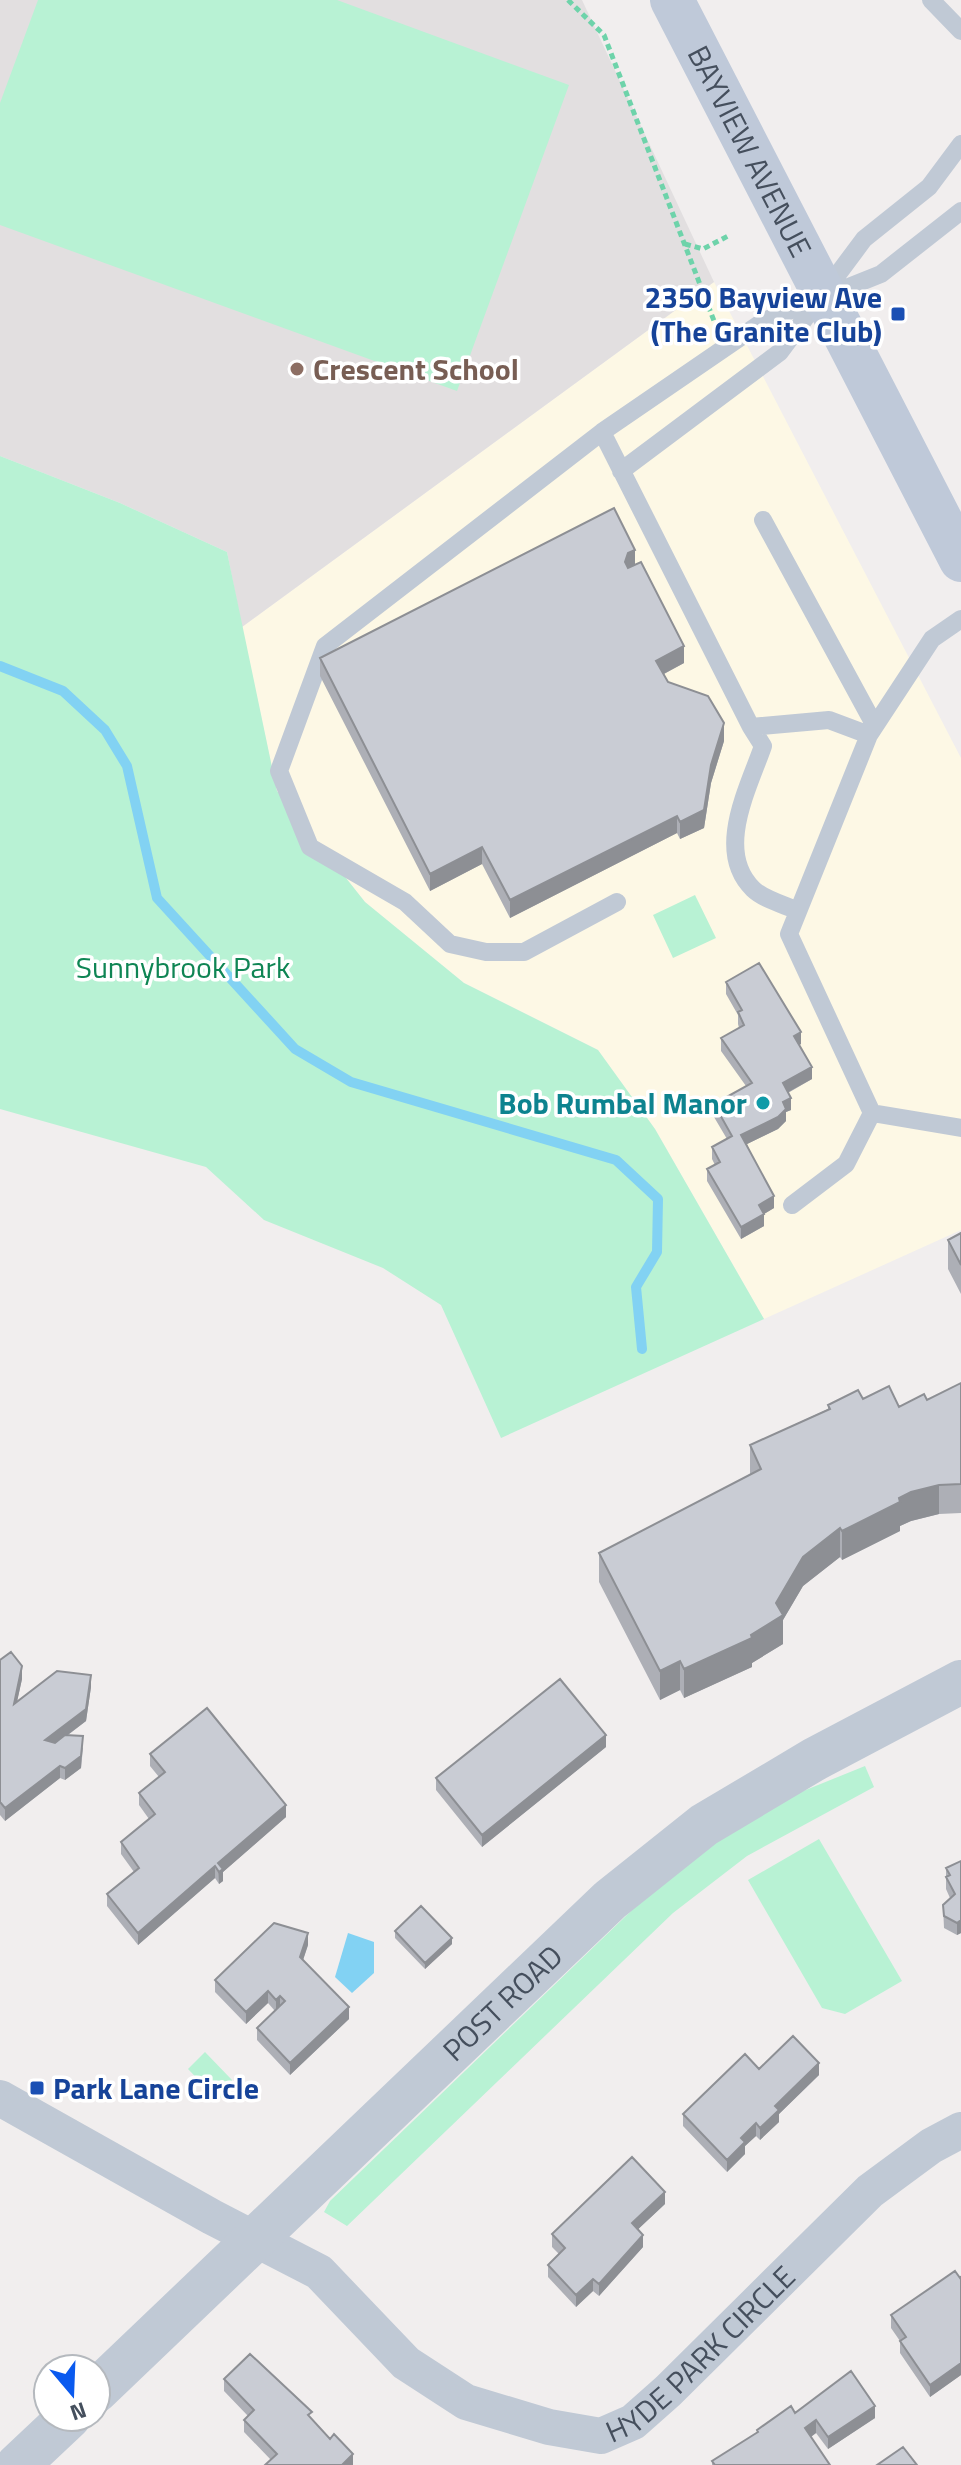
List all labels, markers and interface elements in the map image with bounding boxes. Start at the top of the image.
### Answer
street label: BAYVIEW AVENUE [676,37,824,265]
place label: 2350 Bayview Ave (The Granite Club) [644,274,882,354]
marker: 2350 Bayview Ave (The Granite Club) [889,305,907,323]
place label: Crescent School [313,346,519,392]
marker: Crescent School [288,360,306,378]
park label: Sunnybrook Park [76,944,290,990]
place label: Bob Rumbal Manor [498,1080,747,1126]
marker: Bob Rumbal Manor [754,1094,772,1112]
street label: POST ROAD [432,1934,573,2072]
place label: Park Lane Circle [53,2065,259,2111]
marker: Park Lane Circle [28,2079,46,2097]
street label: HYDE PARK CIRCLE [598,2255,805,2454]
north arrow [32,2353,112,2433]
text: N [66,2393,91,2430]

